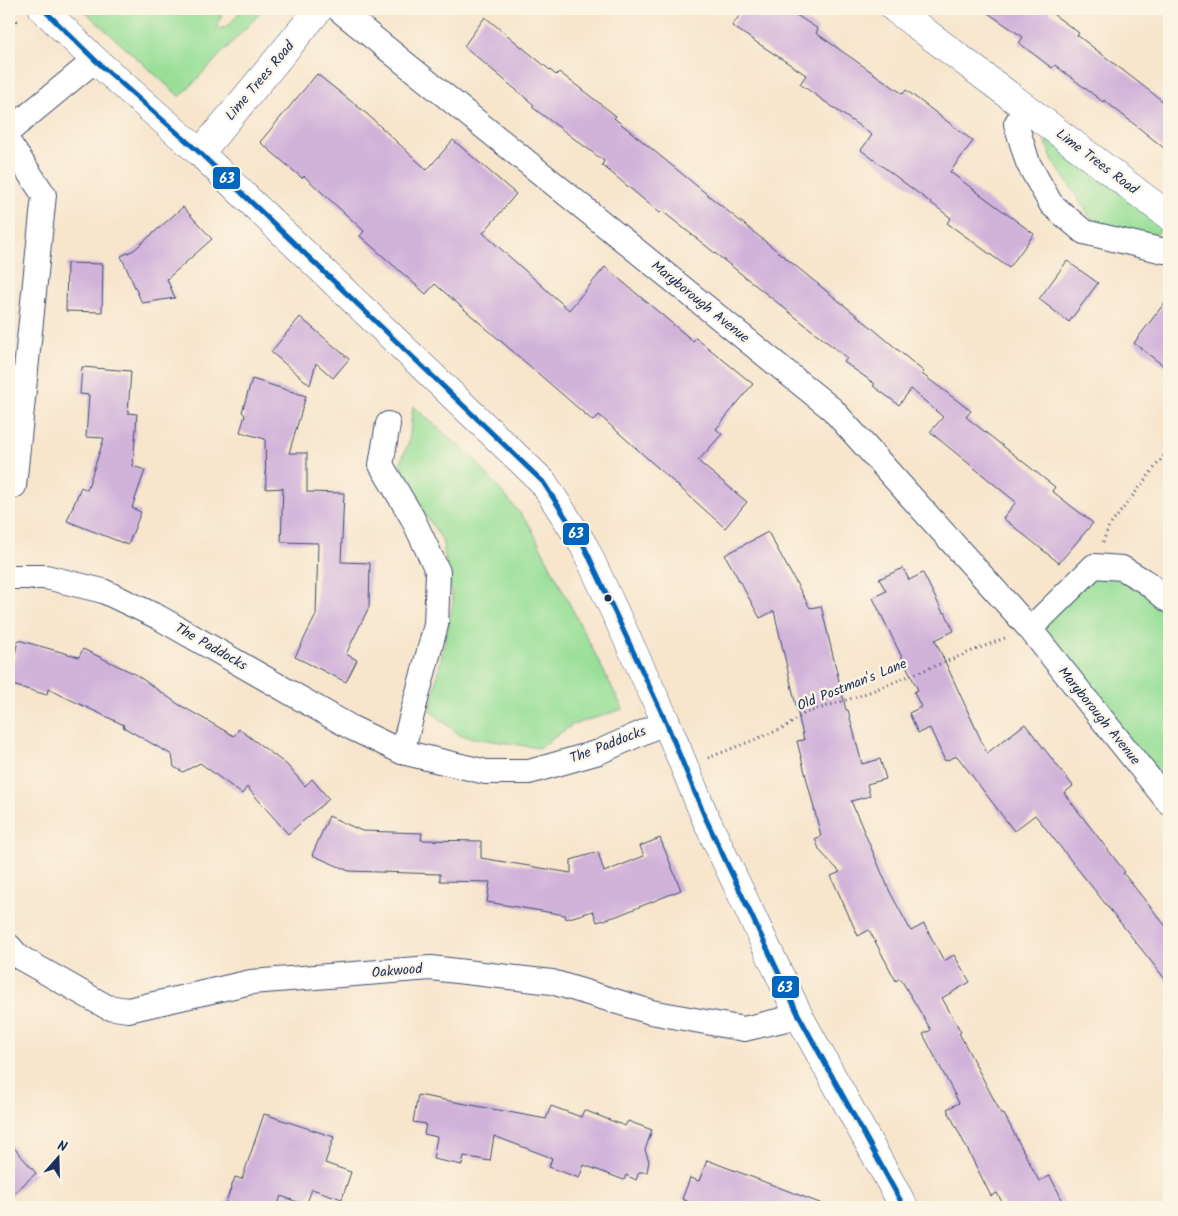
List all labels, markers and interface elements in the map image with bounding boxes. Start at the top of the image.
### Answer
street label: Lime Trees Road [220,35,301,126]
street label: Lime Trees Road [1051,124,1144,201]
line badge: 63 [212,166,241,190]
text: 63 [219,168,235,190]
street label: Maryborough Avenue [646,255,755,349]
line badge: 63 [562,522,590,546]
text: 63 [568,523,584,545]
unlabelled marker [603,593,613,603]
street label: The Paddocks [171,617,251,677]
street label: Old Postman's Lane [794,653,911,717]
street label: Maryborough Avenue [1052,662,1146,771]
street label: The Paddocks [567,720,649,770]
street label: Oakwood [371,958,424,984]
line badge: 63 [771,975,800,999]
text: 63 [777,977,793,999]
north arrow [32,1134,82,1184]
text: N [54,1135,70,1159]

